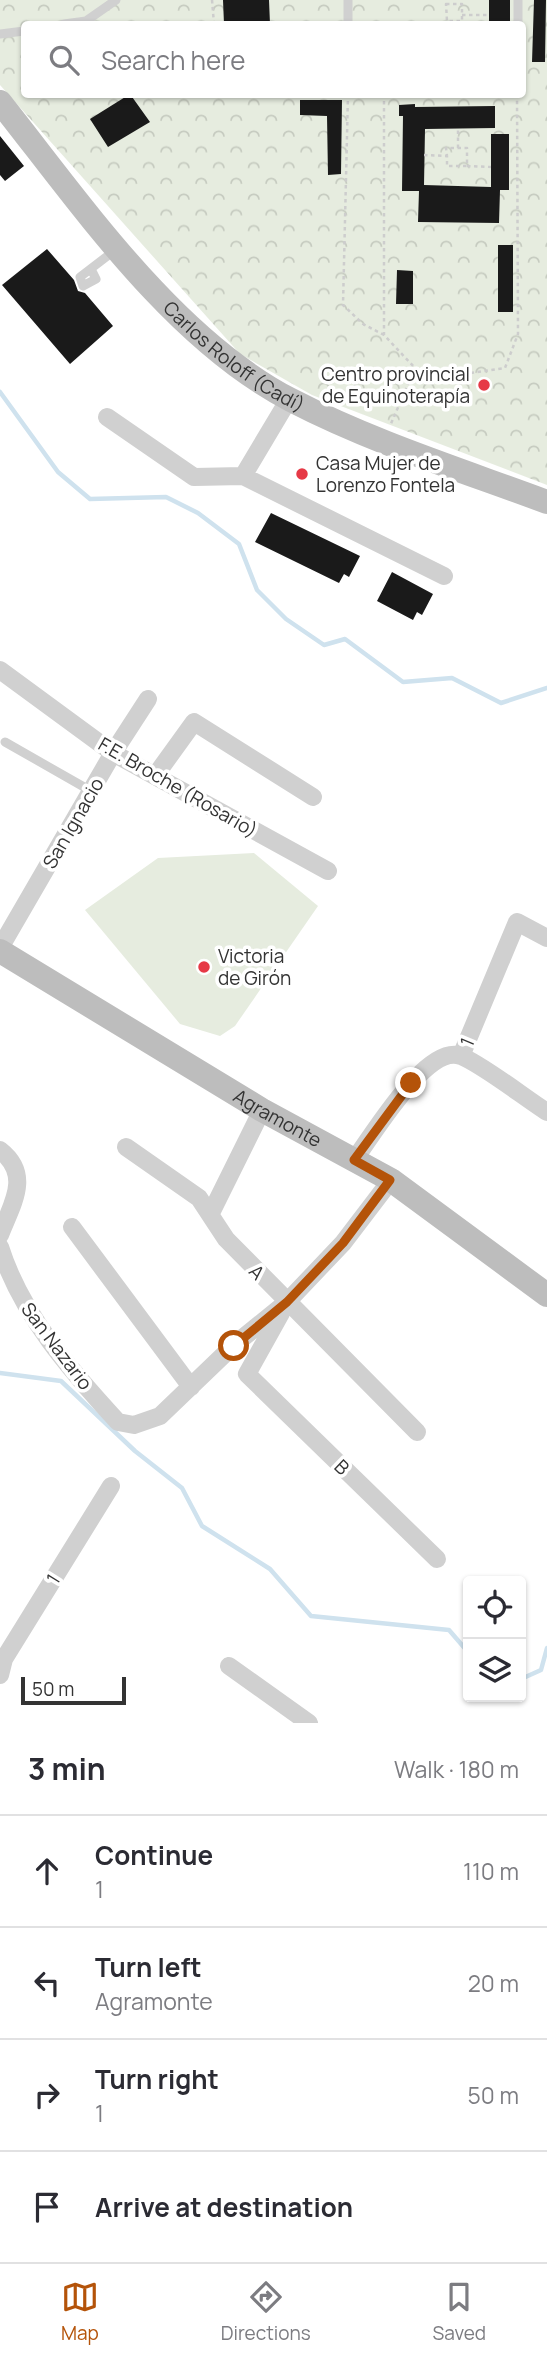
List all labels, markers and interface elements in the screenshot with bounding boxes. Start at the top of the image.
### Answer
search box [21,21,526,98]
icon: search [45,41,83,79]
text: Search here [101,42,246,78]
street label: Carlos Roloff (Cadí) [158,295,309,418]
place label: Centro provincial de Equinoterapía [321,361,470,409]
marker: Centro provincial de Equinoterapía [476,377,492,393]
place label: Casa Mujer de Lorenzo Fontela [316,450,455,498]
marker: Casa Mujer de Lorenzo Fontela [294,466,310,482]
street label: F.E. Broche (Rosario) [94,731,262,843]
street label: San Ignacio [37,773,109,873]
place label: Victoria de Girón [218,943,291,991]
marker: Victoria de Girón [196,959,212,975]
street label: 1 [454,1034,480,1050]
route end [395,1067,426,1098]
street label: Agramonte [229,1083,326,1153]
street label: A [243,1259,271,1285]
street label: San Nazario [15,1297,99,1395]
route start [218,1330,249,1361]
street label: B [329,1454,355,1481]
street label: 1 [40,1569,66,1589]
map controls [463,1576,526,1702]
button: locate [463,1576,526,1639]
button: layers [463,1639,526,1702]
scale bar [21,1674,126,1706]
text: 50 m [32,1676,74,1702]
text: 3 min [28,1748,106,1789]
text: Walk · 180 m [394,1753,519,1785]
text: Continue [95,1837,213,1873]
icon: ahead [28,1852,66,1890]
text: 110 m [463,1855,519,1887]
text: 1 [95,1873,104,1905]
text: Turn left [95,1949,202,1985]
icon: left [28,1964,66,2002]
text: 20 m [468,1967,519,1999]
text: Agramonte [95,1985,213,2017]
text: Turn right [95,2061,219,2097]
icon: right [28,2076,66,2114]
text: 50 m [468,2079,519,2111]
text: 1 [95,2097,104,2129]
icon: arrive [28,2188,66,2226]
text: Arrive at destination [95,2189,353,2225]
tab: Map [61,2278,99,2346]
tab: Directions [221,2278,311,2346]
tab: Saved [433,2278,486,2346]

